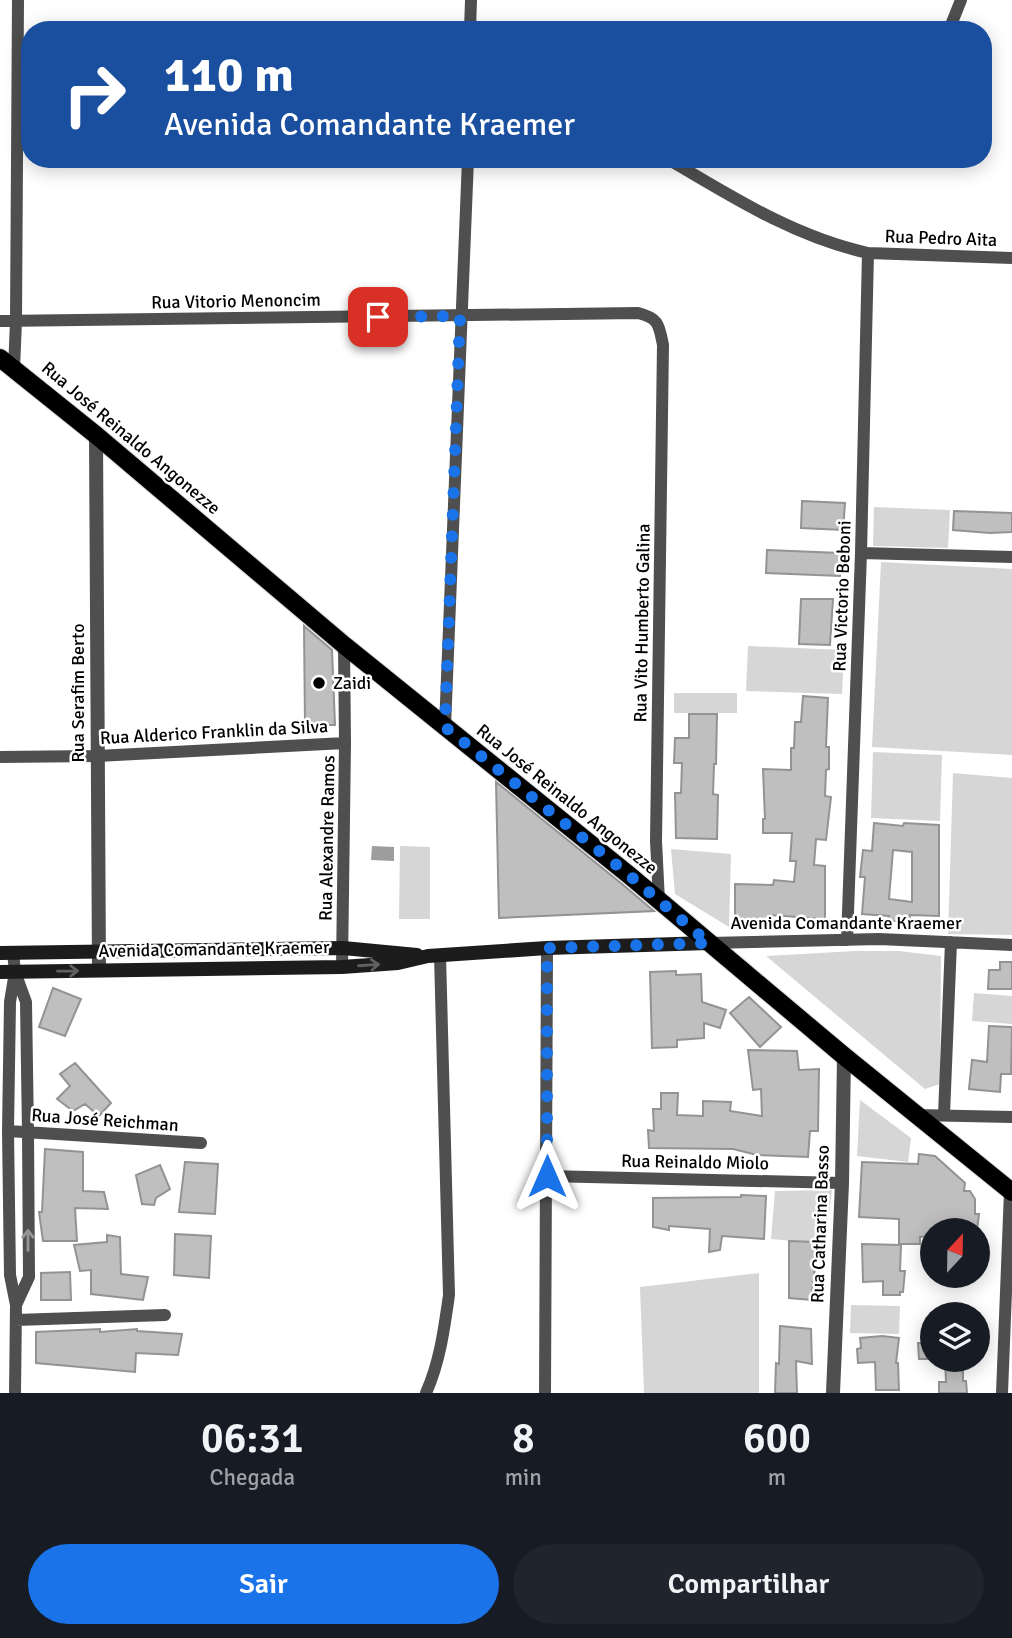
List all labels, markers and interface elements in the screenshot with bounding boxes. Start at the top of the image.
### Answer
text: 110 m [164,45,294,105]
icon: right [49,49,140,140]
text: Avenida Comandante Kraemer [164,105,575,144]
street label: Rua Pedro Aita [884,225,998,251]
pin [348,287,408,347]
street label: Rua Vitorio Menoncim [151,289,321,313]
icon: arrive [359,298,397,336]
street label: Rua José Reinaldo Angonezze [37,357,225,519]
street label: Rua Victorio Beboni [828,520,856,672]
street label: Rua Vito Humberto Galina [629,523,655,723]
street label: Rua Serafim Berto [67,623,89,763]
place label: Zaidi [333,672,371,694]
marker: Zaidi [311,675,327,691]
street label: Rua Alderico Franklin da Silva [99,715,329,749]
street label: Rua José Reinaldo Angonezze [472,719,662,879]
street label: Rua Alexandre Ramos [315,755,339,921]
street label: Avenida Comandante Kraemer [730,912,962,934]
street label: Avenida Comandante Kraemer [98,936,330,962]
one-way arrow [357,958,380,971]
one-way arrow [56,964,79,978]
street label: Rua José Reichman [31,1104,179,1136]
position arrow [510,1139,584,1213]
street label: Rua Catharina Basso [806,1145,834,1303]
street label: Rua Reinaldo Miolo [621,1150,769,1174]
north arrow [920,1218,990,1288]
map controls [920,1218,990,1372]
one-way arrow [21,1228,35,1251]
button: layers [920,1302,990,1372]
text: 06:31 [201,1413,304,1464]
text: 8 [512,1413,535,1464]
text: 600 [743,1413,811,1464]
text: Chegada [210,1463,295,1492]
text: min [505,1463,542,1492]
text: m [768,1463,786,1492]
button: Sair [28,1544,499,1624]
button: Compartilhar [513,1544,984,1624]

